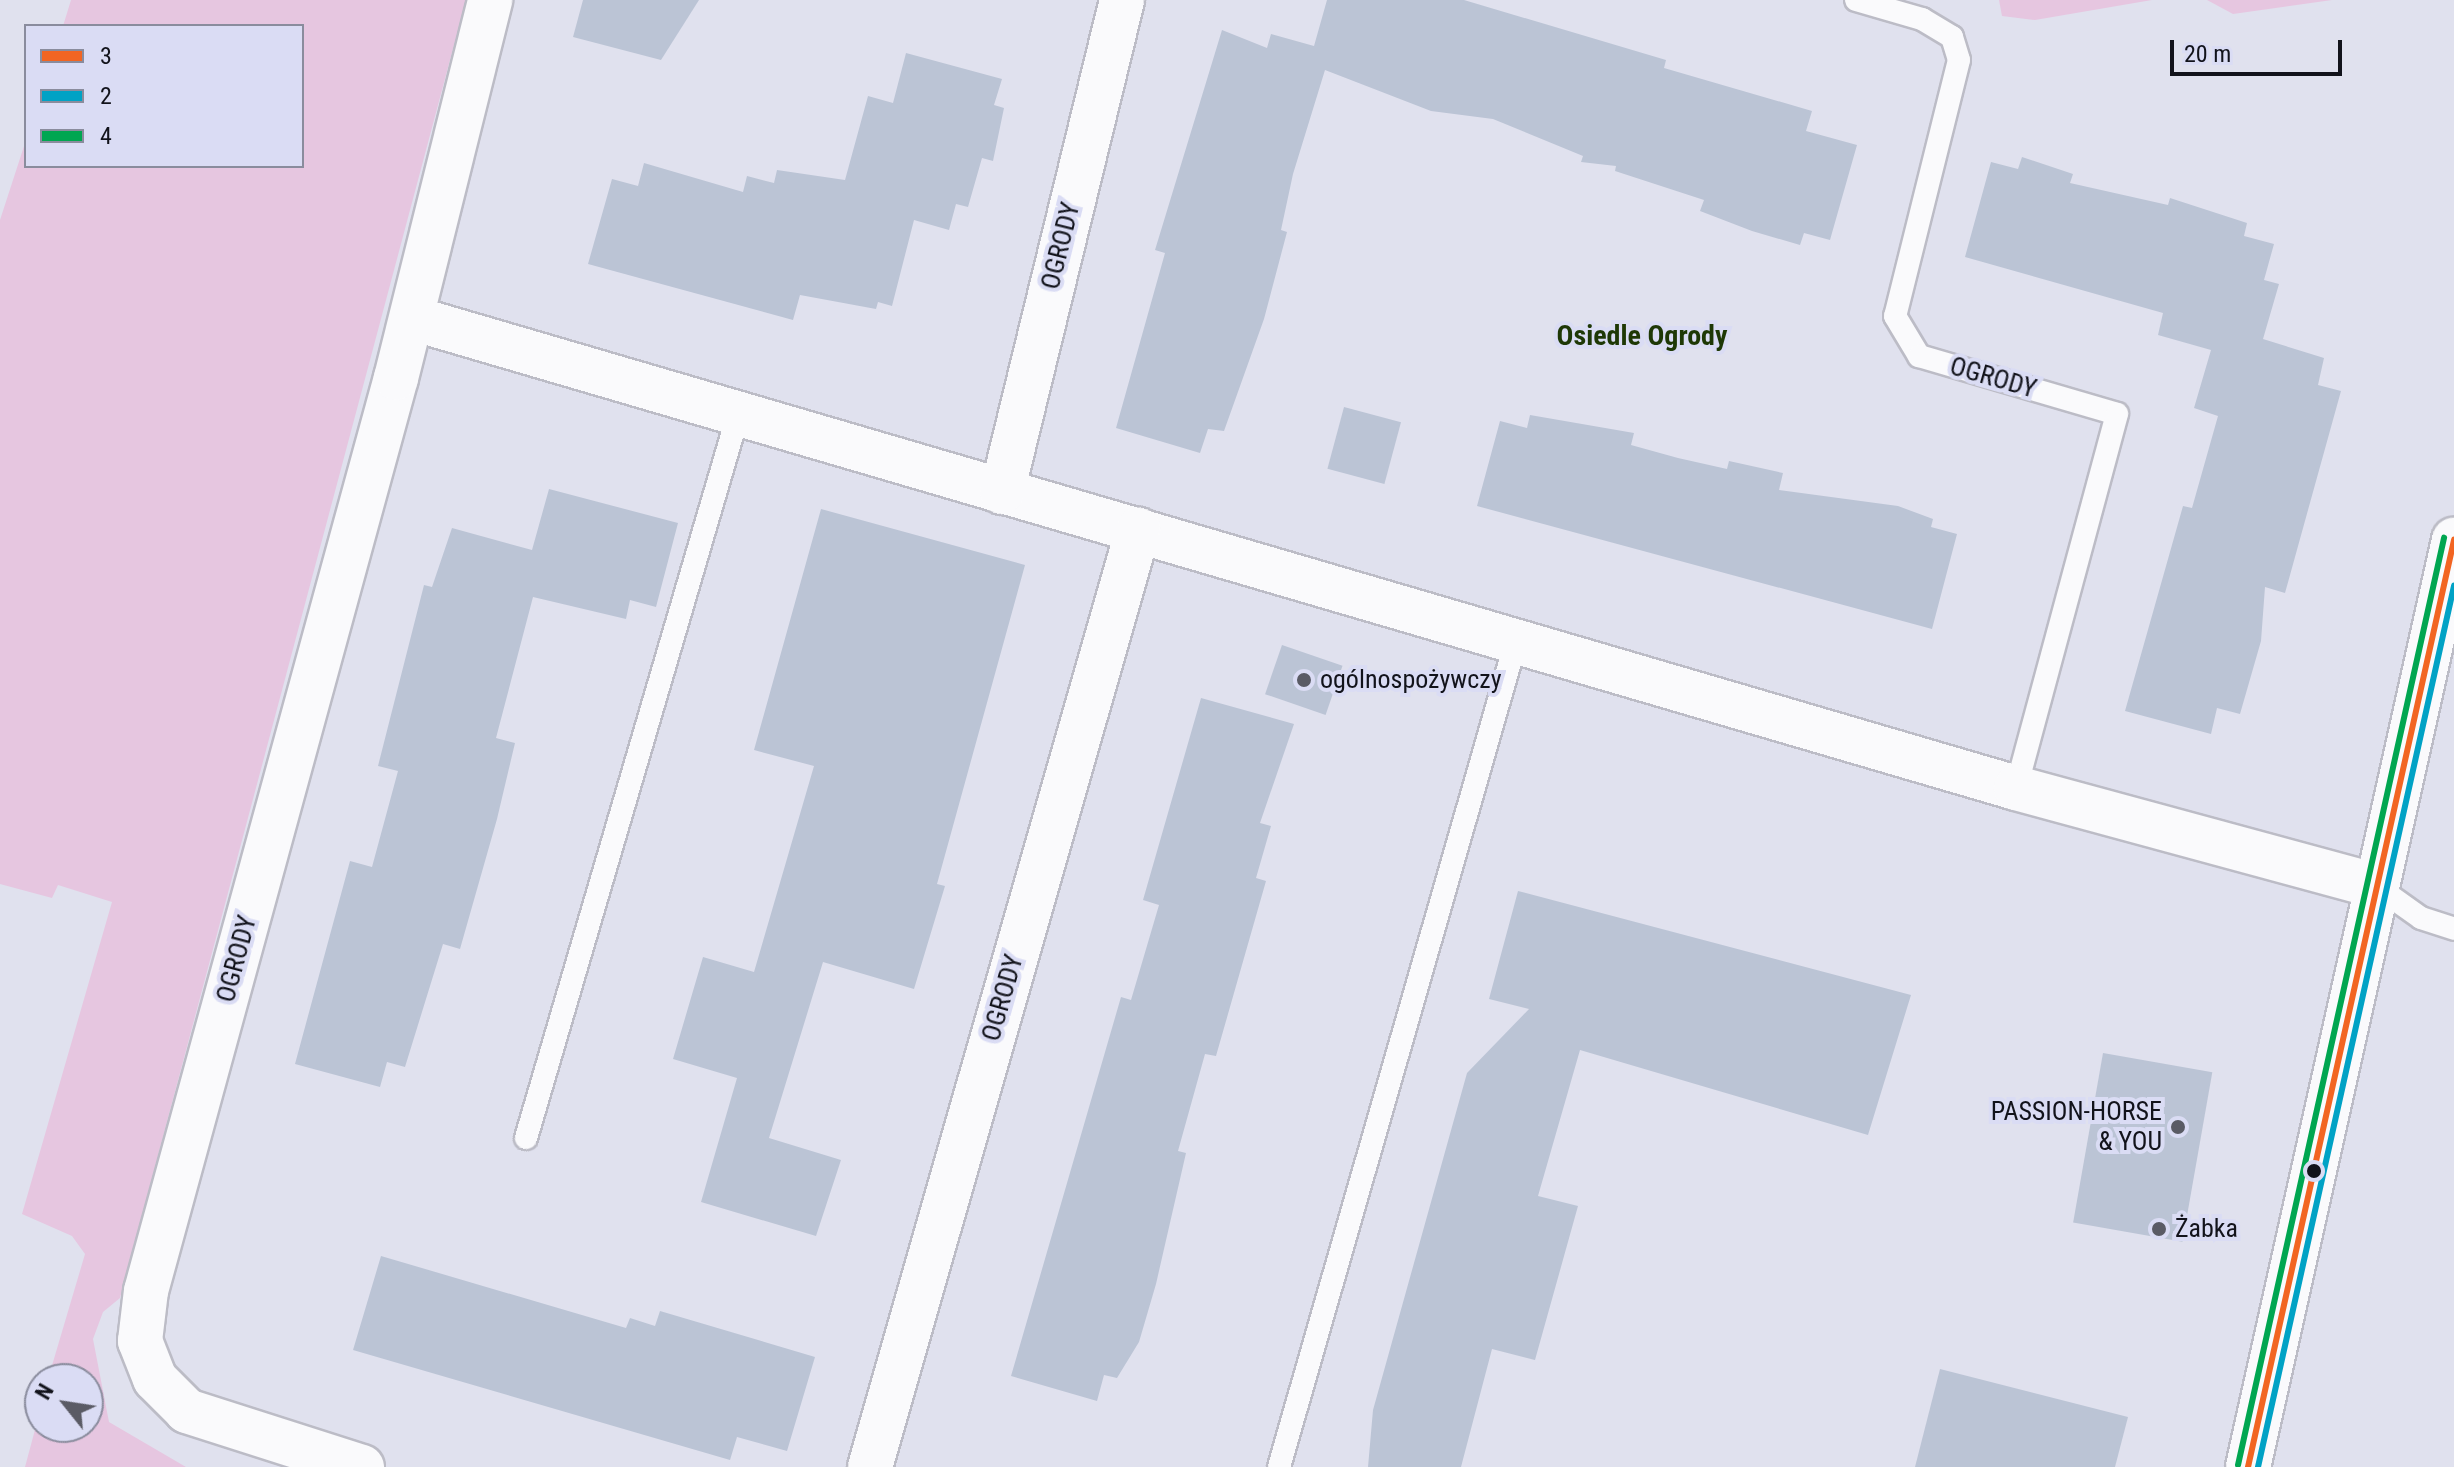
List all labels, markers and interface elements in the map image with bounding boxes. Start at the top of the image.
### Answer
legend [24,24,304,168]
scale bar [2174,24,2346,74]
text: 20 m [2184,40,2231,68]
text: 3 [100,42,112,70]
text: 2 [100,82,112,110]
text: 4 [100,122,112,150]
street label: OGRODY [1035,199,1087,293]
district label: Osiedle Ogrody [1557,319,1727,353]
street label: OGRODY [1946,351,2040,405]
place label: ogólnospożywczy [1320,664,1501,696]
marker: ogólnospożywczy [1295,671,1313,689]
street label: OGRODY [210,912,264,1006]
street label: OGRODY [976,951,1030,1045]
place label: PASSION-HORSE & YOU [1991,1096,2162,1158]
marker: PASSION-HORSE & YOU [2169,1118,2187,1136]
unlabelled marker [2306,1163,2322,1179]
place label: Żabka [2175,1213,2238,1245]
marker: Żabka [2150,1220,2168,1238]
north arrow [24,1363,104,1443]
text: N [30,1380,59,1404]

